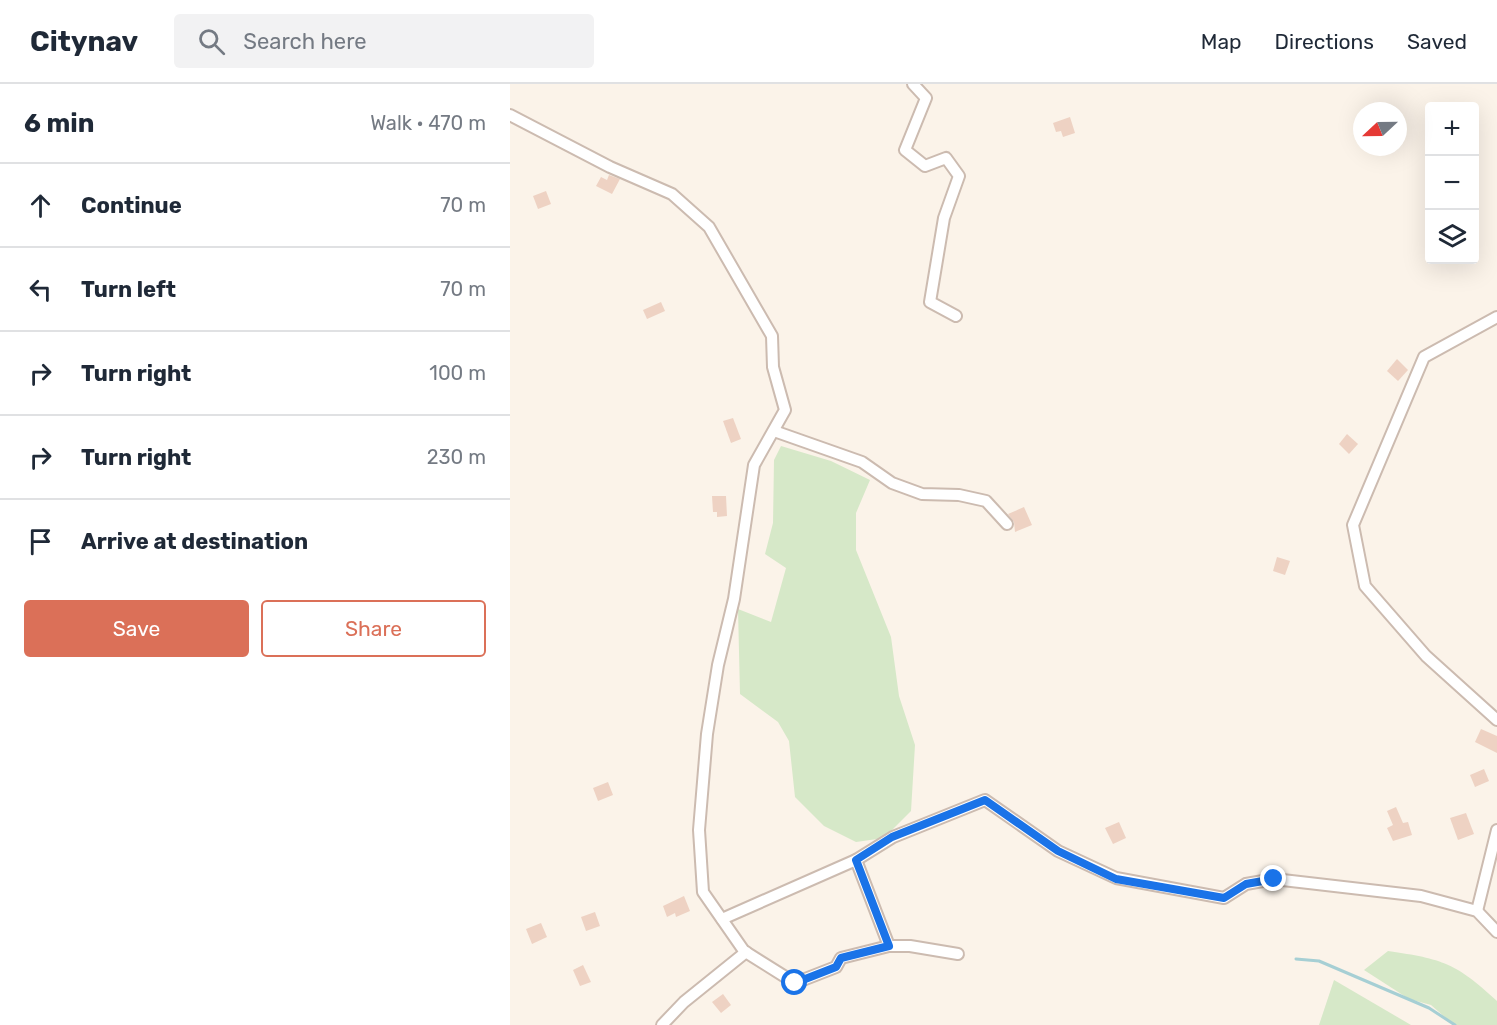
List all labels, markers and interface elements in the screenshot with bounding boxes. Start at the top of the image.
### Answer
search box [174,14,594,68]
text: Citynav [30,25,138,58]
icon: search [195,25,228,58]
text: Search here [243,28,367,55]
text: Map [1201,29,1242,54]
text: Directions [1275,29,1374,54]
text: Saved [1407,29,1467,54]
north arrow [1353,102,1407,156]
map controls [1425,102,1479,264]
button: + [1425,102,1479,156]
text: 6 min [24,108,94,139]
text: Walk · 470 m [370,111,486,135]
button: − [1425,156,1479,210]
icon: ahead [24,189,57,222]
text: Continue [81,192,182,219]
text: 70 m [440,193,486,217]
button: layers [1425,210,1479,264]
icon: left [24,273,57,306]
text: Turn left [81,276,176,303]
text: 70 m [440,277,486,301]
icon: right [24,357,57,390]
text: Turn right [81,360,191,387]
text: 100 m [429,361,486,385]
icon: right [24,441,57,474]
text: Turn right [81,444,191,471]
text: 230 m [427,445,486,469]
icon: arrive [24,525,57,558]
text: Arrive at destination [81,528,308,555]
button: Save [24,600,249,657]
button: Share [261,600,486,657]
route end [1260,865,1286,891]
route start [781,969,807,995]

